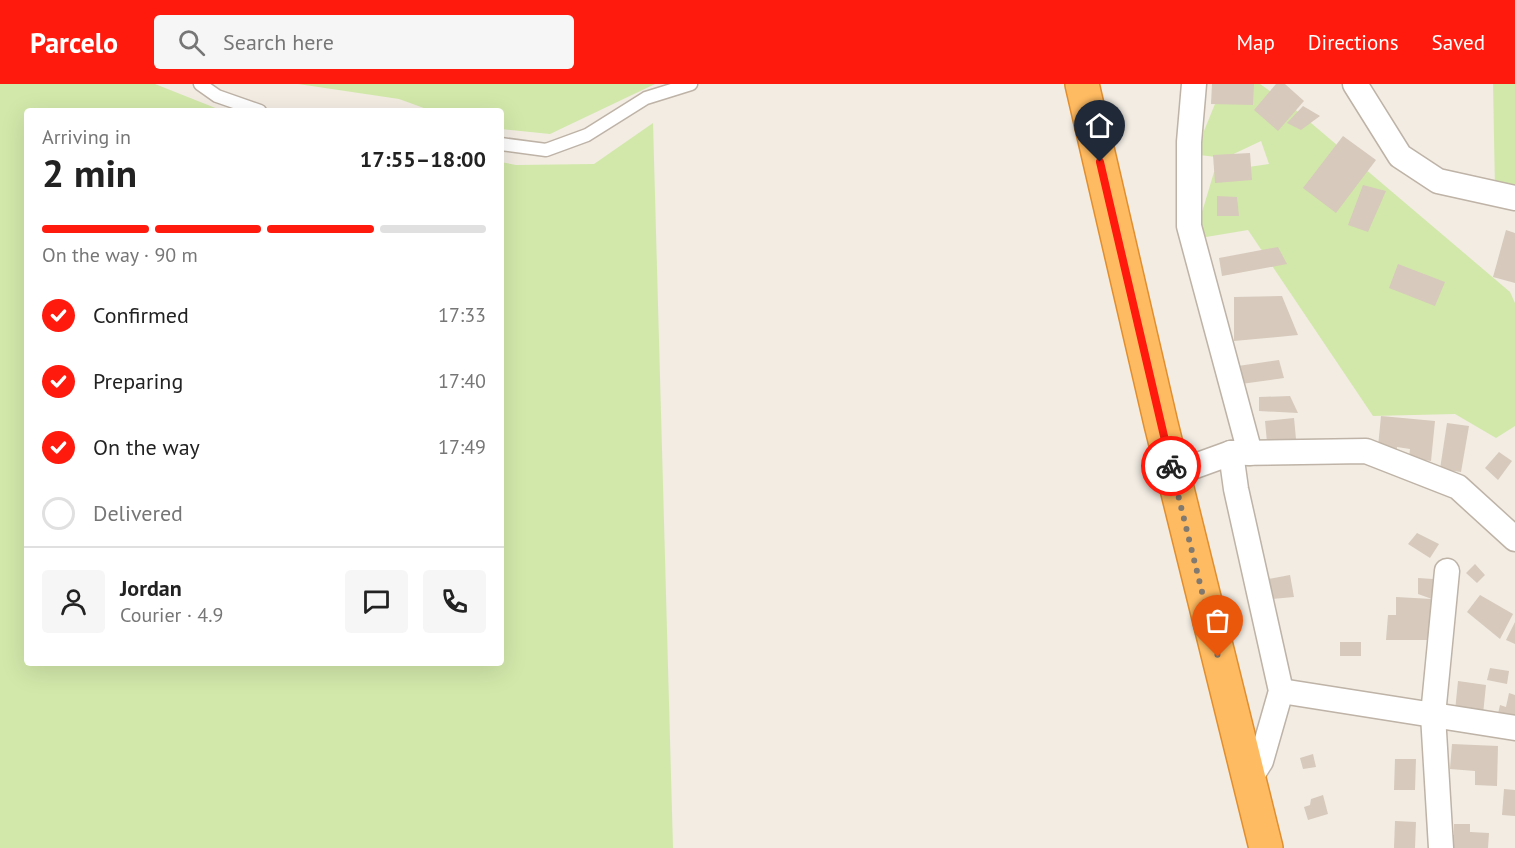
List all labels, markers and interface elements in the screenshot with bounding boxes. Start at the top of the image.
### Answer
search box [154,15,574,69]
text: Parcelo [30,24,118,61]
icon: search [175,26,208,59]
text: Search here [223,28,334,56]
text: Map [1236,29,1275,56]
text: Directions [1308,29,1399,56]
text: Saved [1432,29,1485,56]
pin [1074,100,1125,162]
icon: home [1083,109,1116,142]
text: Arriving in [42,124,131,150]
text: 17:55–18:00 [360,145,486,173]
text: 2 min [42,147,137,198]
text: On the way · 90 m [42,242,198,268]
icon: check [42,299,75,332]
text: Confirmed [93,301,189,329]
text: 17:33 [438,302,486,328]
icon: check [42,365,75,398]
text: Preparing [93,367,183,395]
text: 17:40 [438,368,486,394]
icon: check [42,431,75,464]
text: On the way [93,433,200,461]
text: 17:49 [438,434,486,460]
courier [1141,436,1201,496]
icon: bike [1155,450,1188,483]
text: Delivered [93,499,183,527]
button: person [42,570,105,633]
button: chat [345,570,408,633]
button: phone [423,570,486,633]
text: Jordan [120,574,182,602]
pin [1192,595,1243,657]
text: Courier · 4.9 [120,602,223,628]
icon: bag [1201,604,1234,637]

